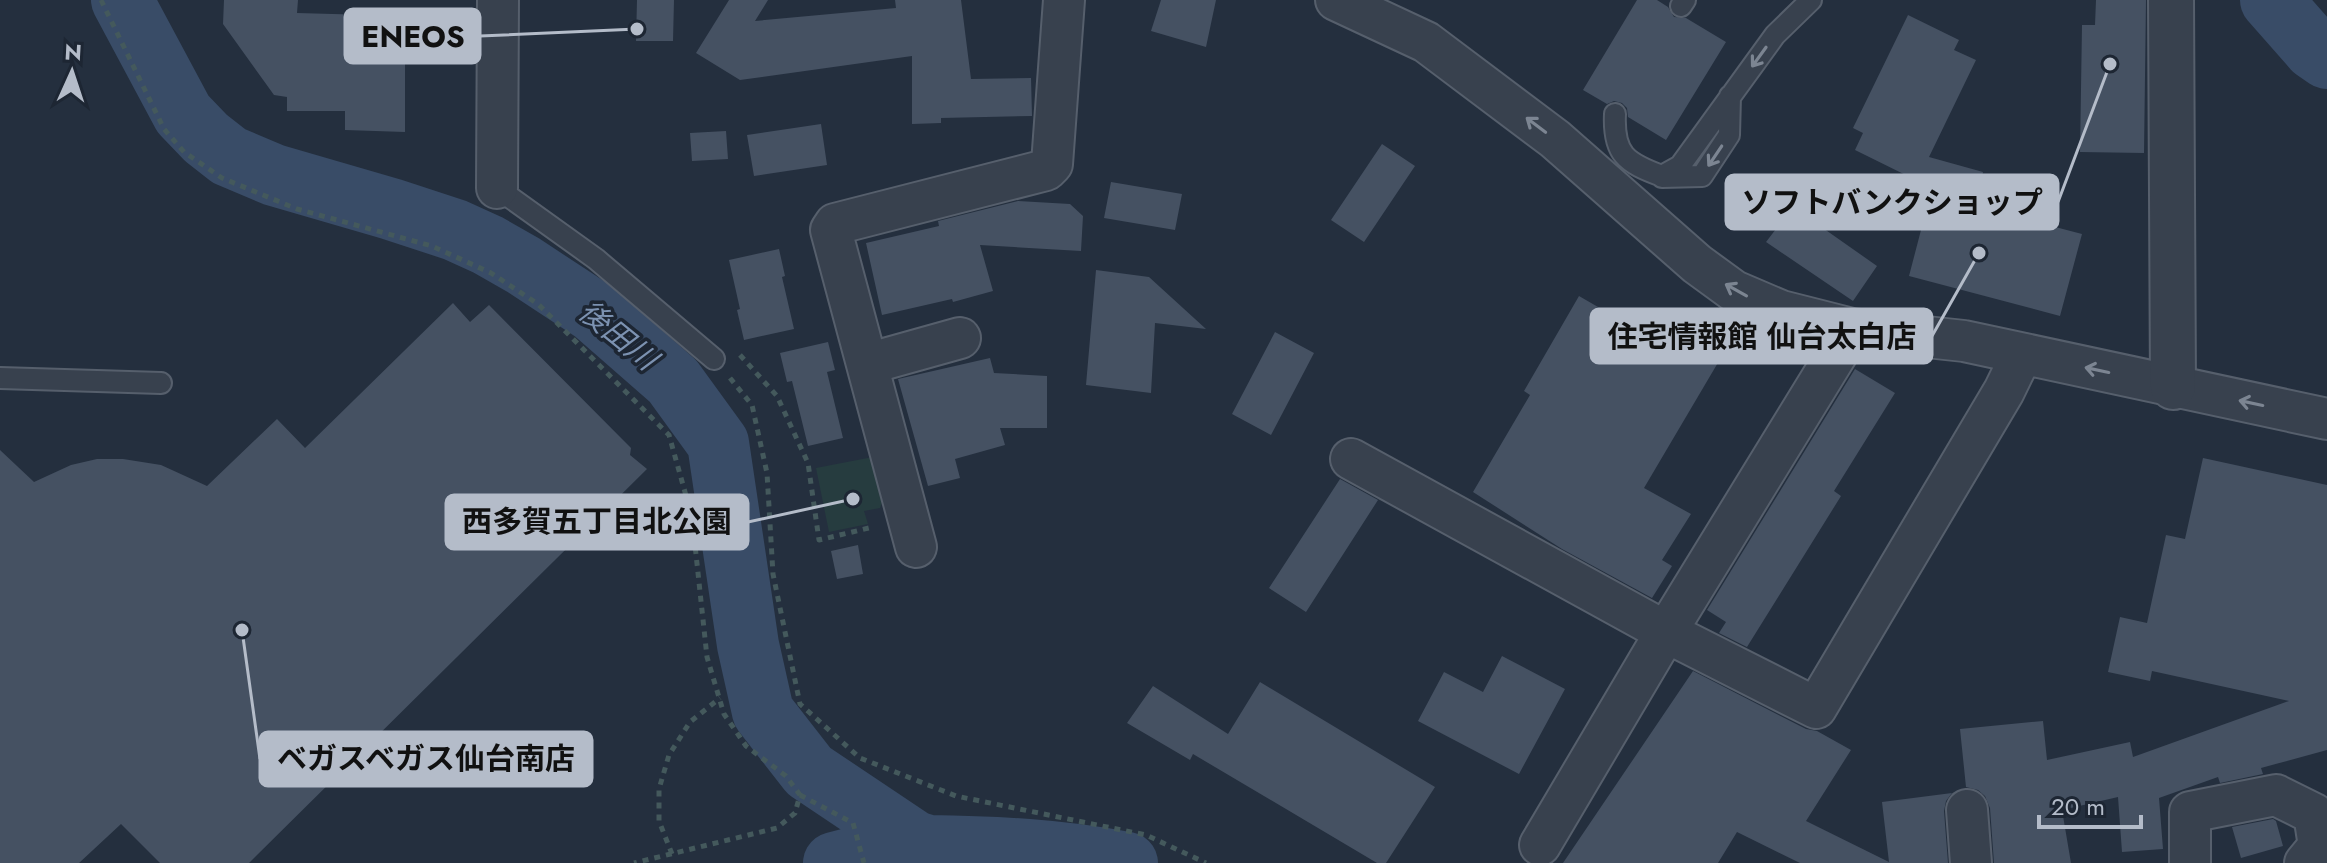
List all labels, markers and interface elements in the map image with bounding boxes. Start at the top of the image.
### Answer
callout: ENEOS [345,9,480,63]
text: ENEOS [361,15,465,58]
north arrow [32,32,112,112]
text: N [63,36,83,68]
one-way arrow [1751,46,1767,68]
one-way arrow [1525,116,1547,133]
one-way arrow [1707,145,1723,167]
callout: ソフトバンクショップ [1726,175,2058,229]
text: ソフトバンクショップ [1741,181,2043,224]
one-way arrow [1725,281,1748,297]
water label: 後田川 [569,290,669,382]
callout: 住宅情報館 仙台太白店 [1591,309,1932,363]
text: 住宅情報館 仙台太白店 [1608,315,1917,358]
one-way arrow [2085,362,2110,377]
one-way arrow [2238,395,2264,410]
callout: 西多賀五丁目北公園 [446,495,748,549]
text: 西多賀五丁目北公園 [462,500,732,543]
callout: ベガスベガス仙台南店 [260,732,592,786]
text: ベガスベガス仙台南店 [277,737,575,780]
scale bar [2039,779,2141,829]
text: 20 m [2051,789,2105,824]

